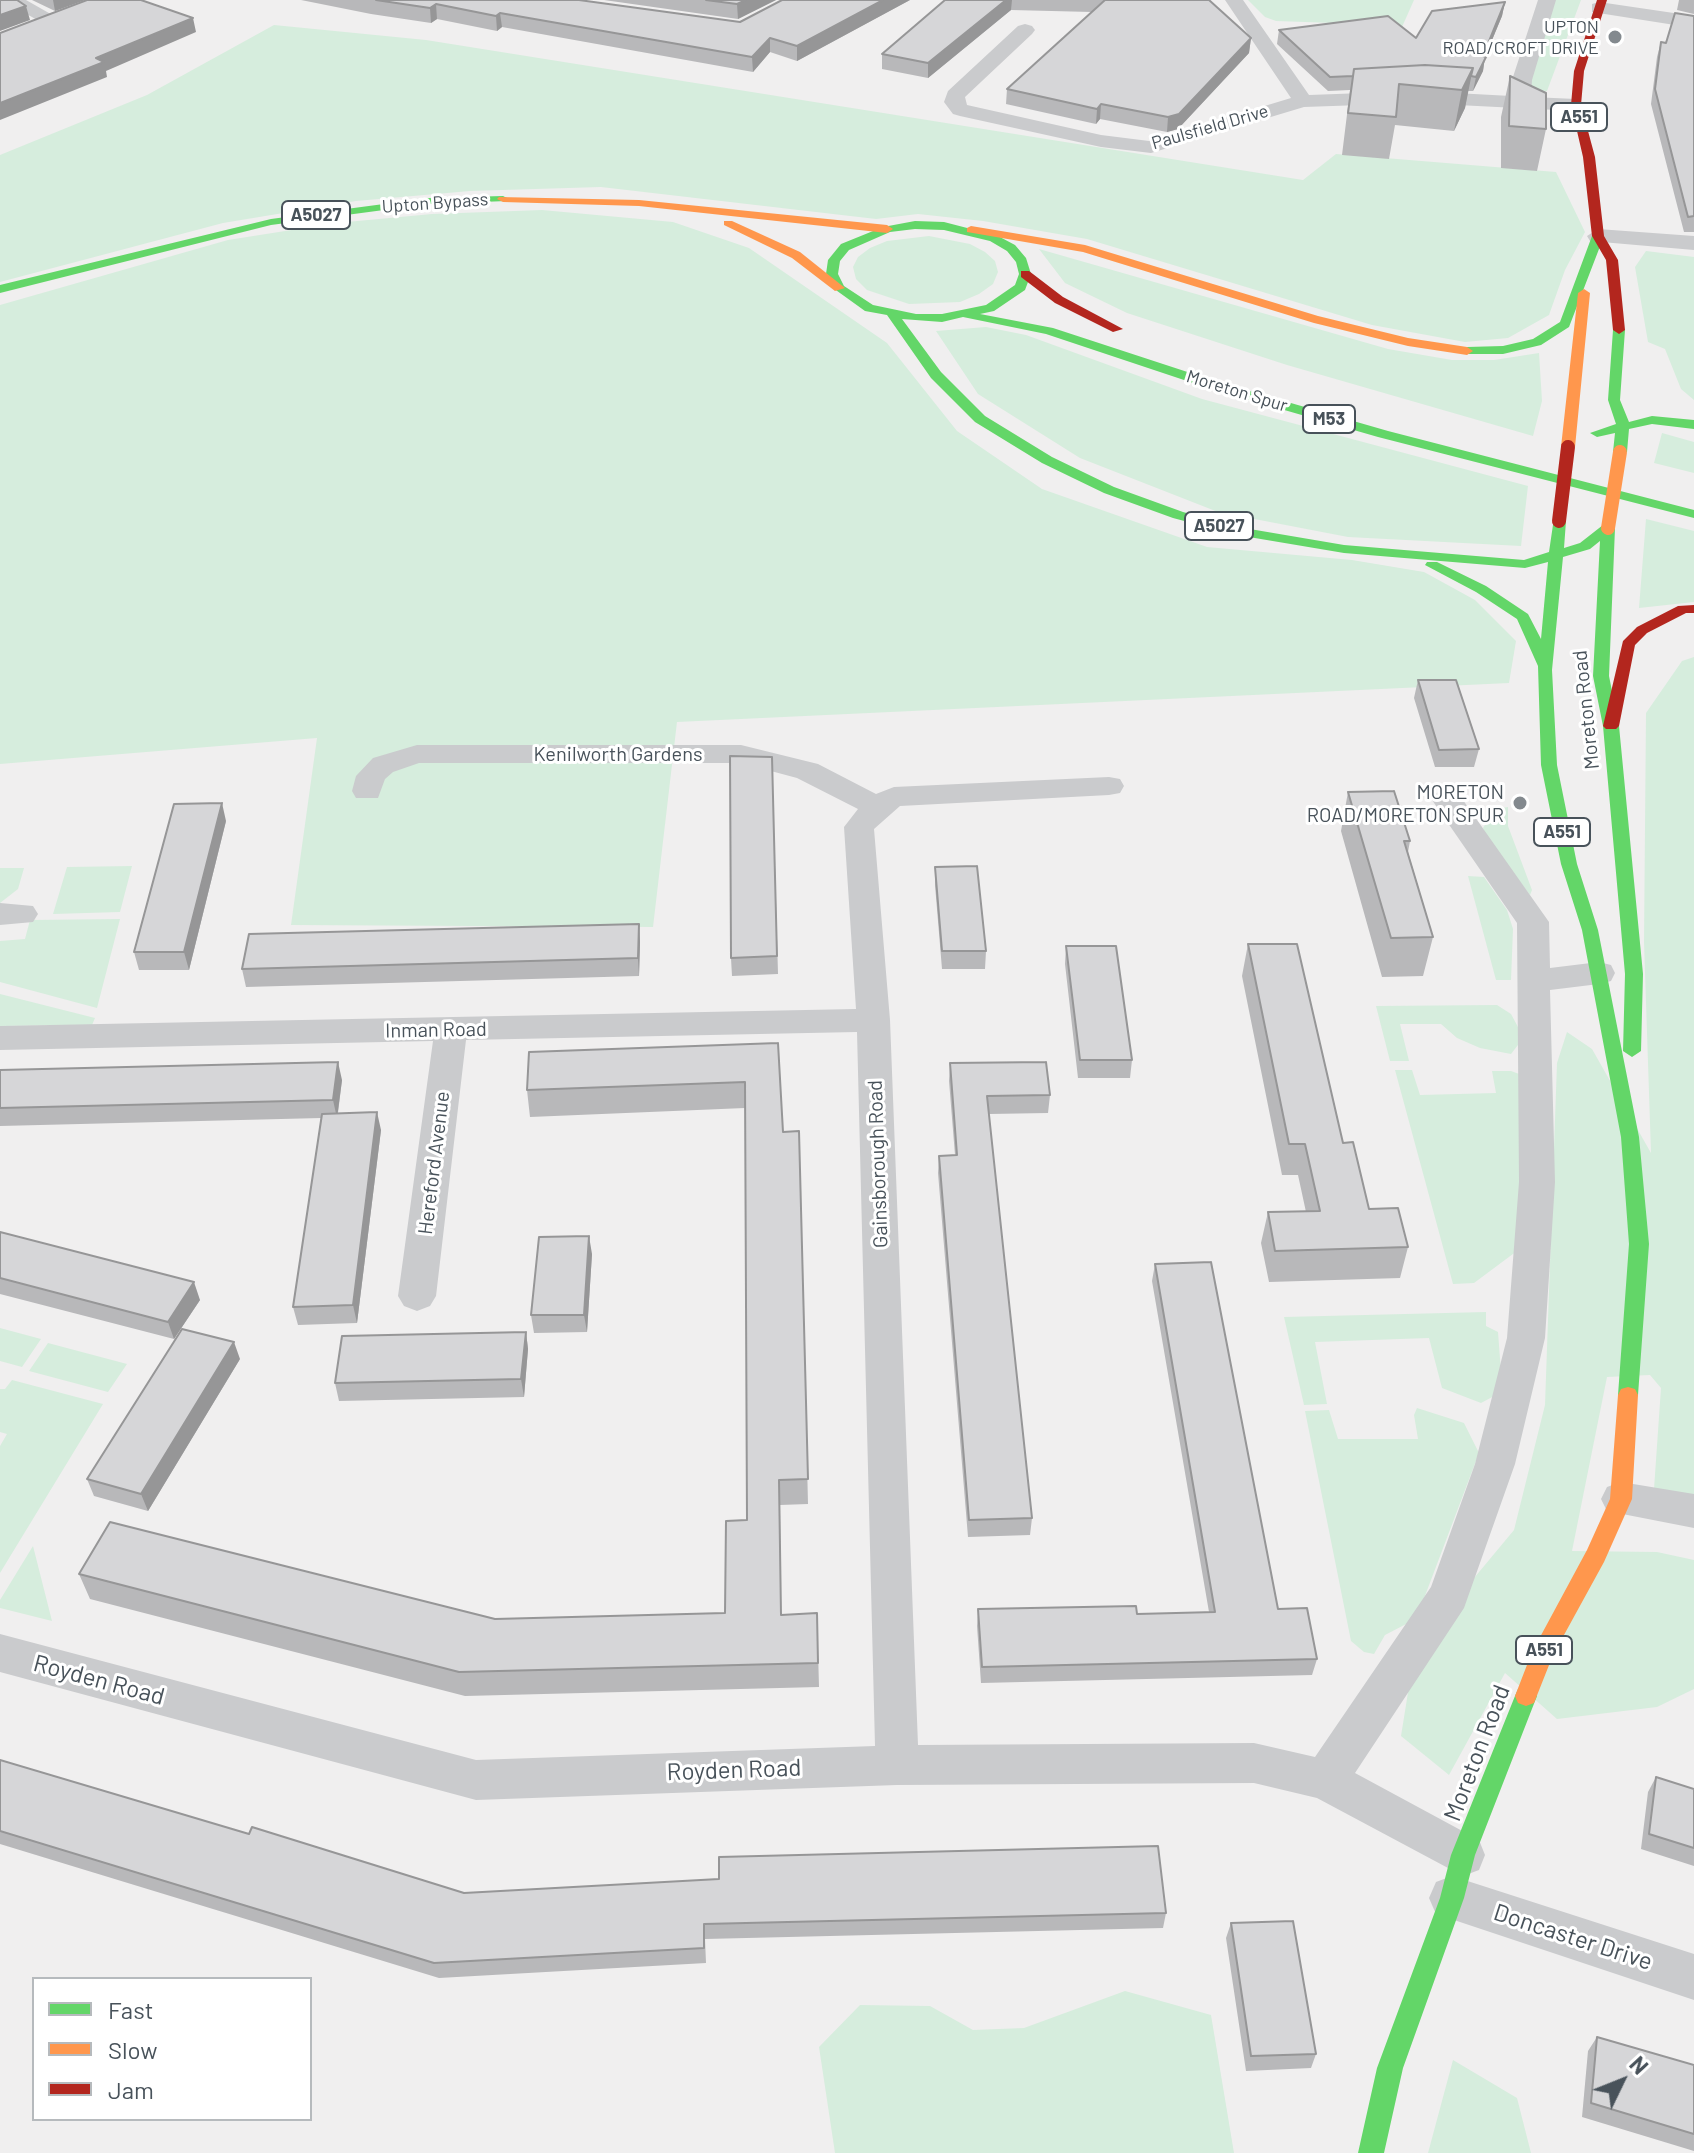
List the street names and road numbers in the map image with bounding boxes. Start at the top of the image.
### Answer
street label: Paulsfield Drive [1149,100,1271,154]
road number: A551 [1551,103,1607,131]
street label: Upton Bypass [381,189,489,217]
road number: A5027 [282,201,350,229]
street label: Moreton Spur [1184,365,1290,417]
road number: M53 [1303,405,1355,433]
road number: A5027 [1185,512,1253,540]
street label: Moreton Road [1568,649,1604,771]
street label: Kenilworth Gardens [533,742,703,766]
road number: A551 [1534,818,1590,846]
street label: Inman Road [385,1017,487,1043]
street label: Gainsborough Road [863,1080,893,1248]
street label: Hereford Avenue [413,1090,455,1236]
road number: A551 [1516,1636,1572,1664]
street label: Royden Road [30,1649,168,1711]
street label: Moreton Road [1438,1681,1516,1825]
street label: Royden Road [666,1753,802,1787]
street label: Doncaster Drive [1490,1898,1656,1976]

